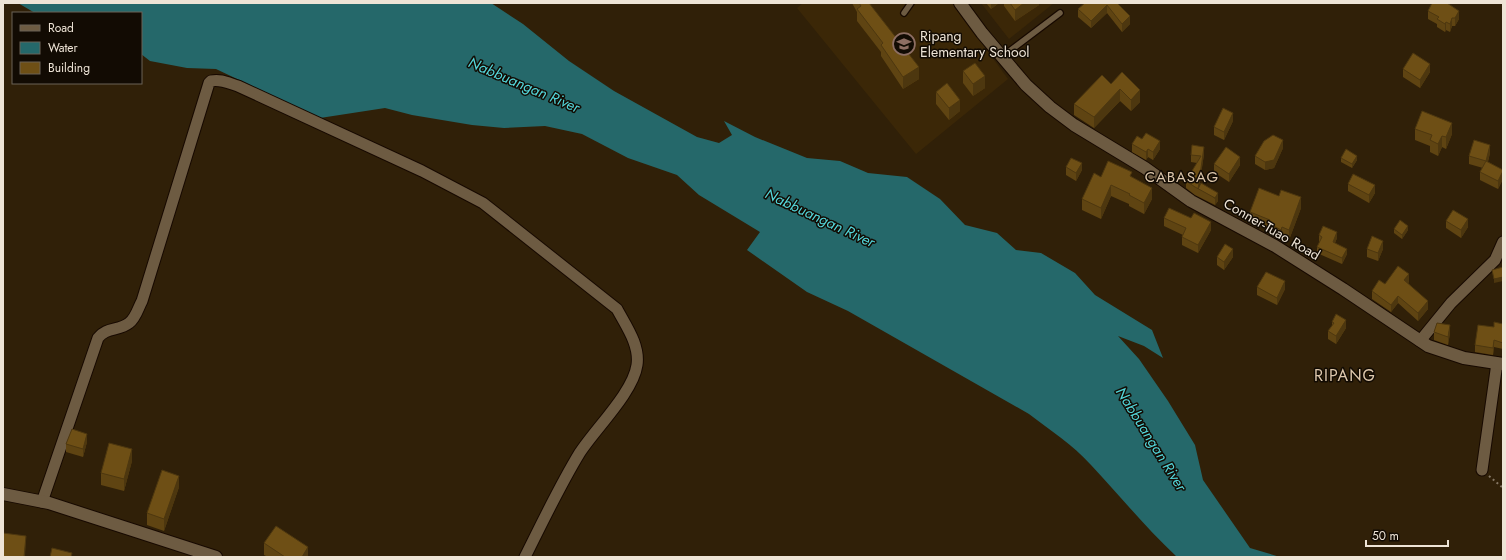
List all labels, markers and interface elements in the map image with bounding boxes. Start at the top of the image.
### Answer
legend [12,12,142,84]
text: Road [48,19,74,37]
place label: Ripang Elementary School [920,26,1030,62]
school or university icon: Ripang Elementary School [891,31,917,57]
text: Water [48,39,79,57]
water label: Nabbuangan River [465,52,584,119]
text: Building [48,59,90,77]
district label: CABASAG [1145,166,1219,188]
water label: Nabbuangan River [761,183,880,254]
street label: Conner-Tuao Road [1220,193,1324,265]
district label: RIPANG [1314,364,1376,387]
water label: Nabbuangan River [1110,383,1192,496]
scale bar [1366,522,1448,548]
text: 50 m [1372,527,1399,545]

